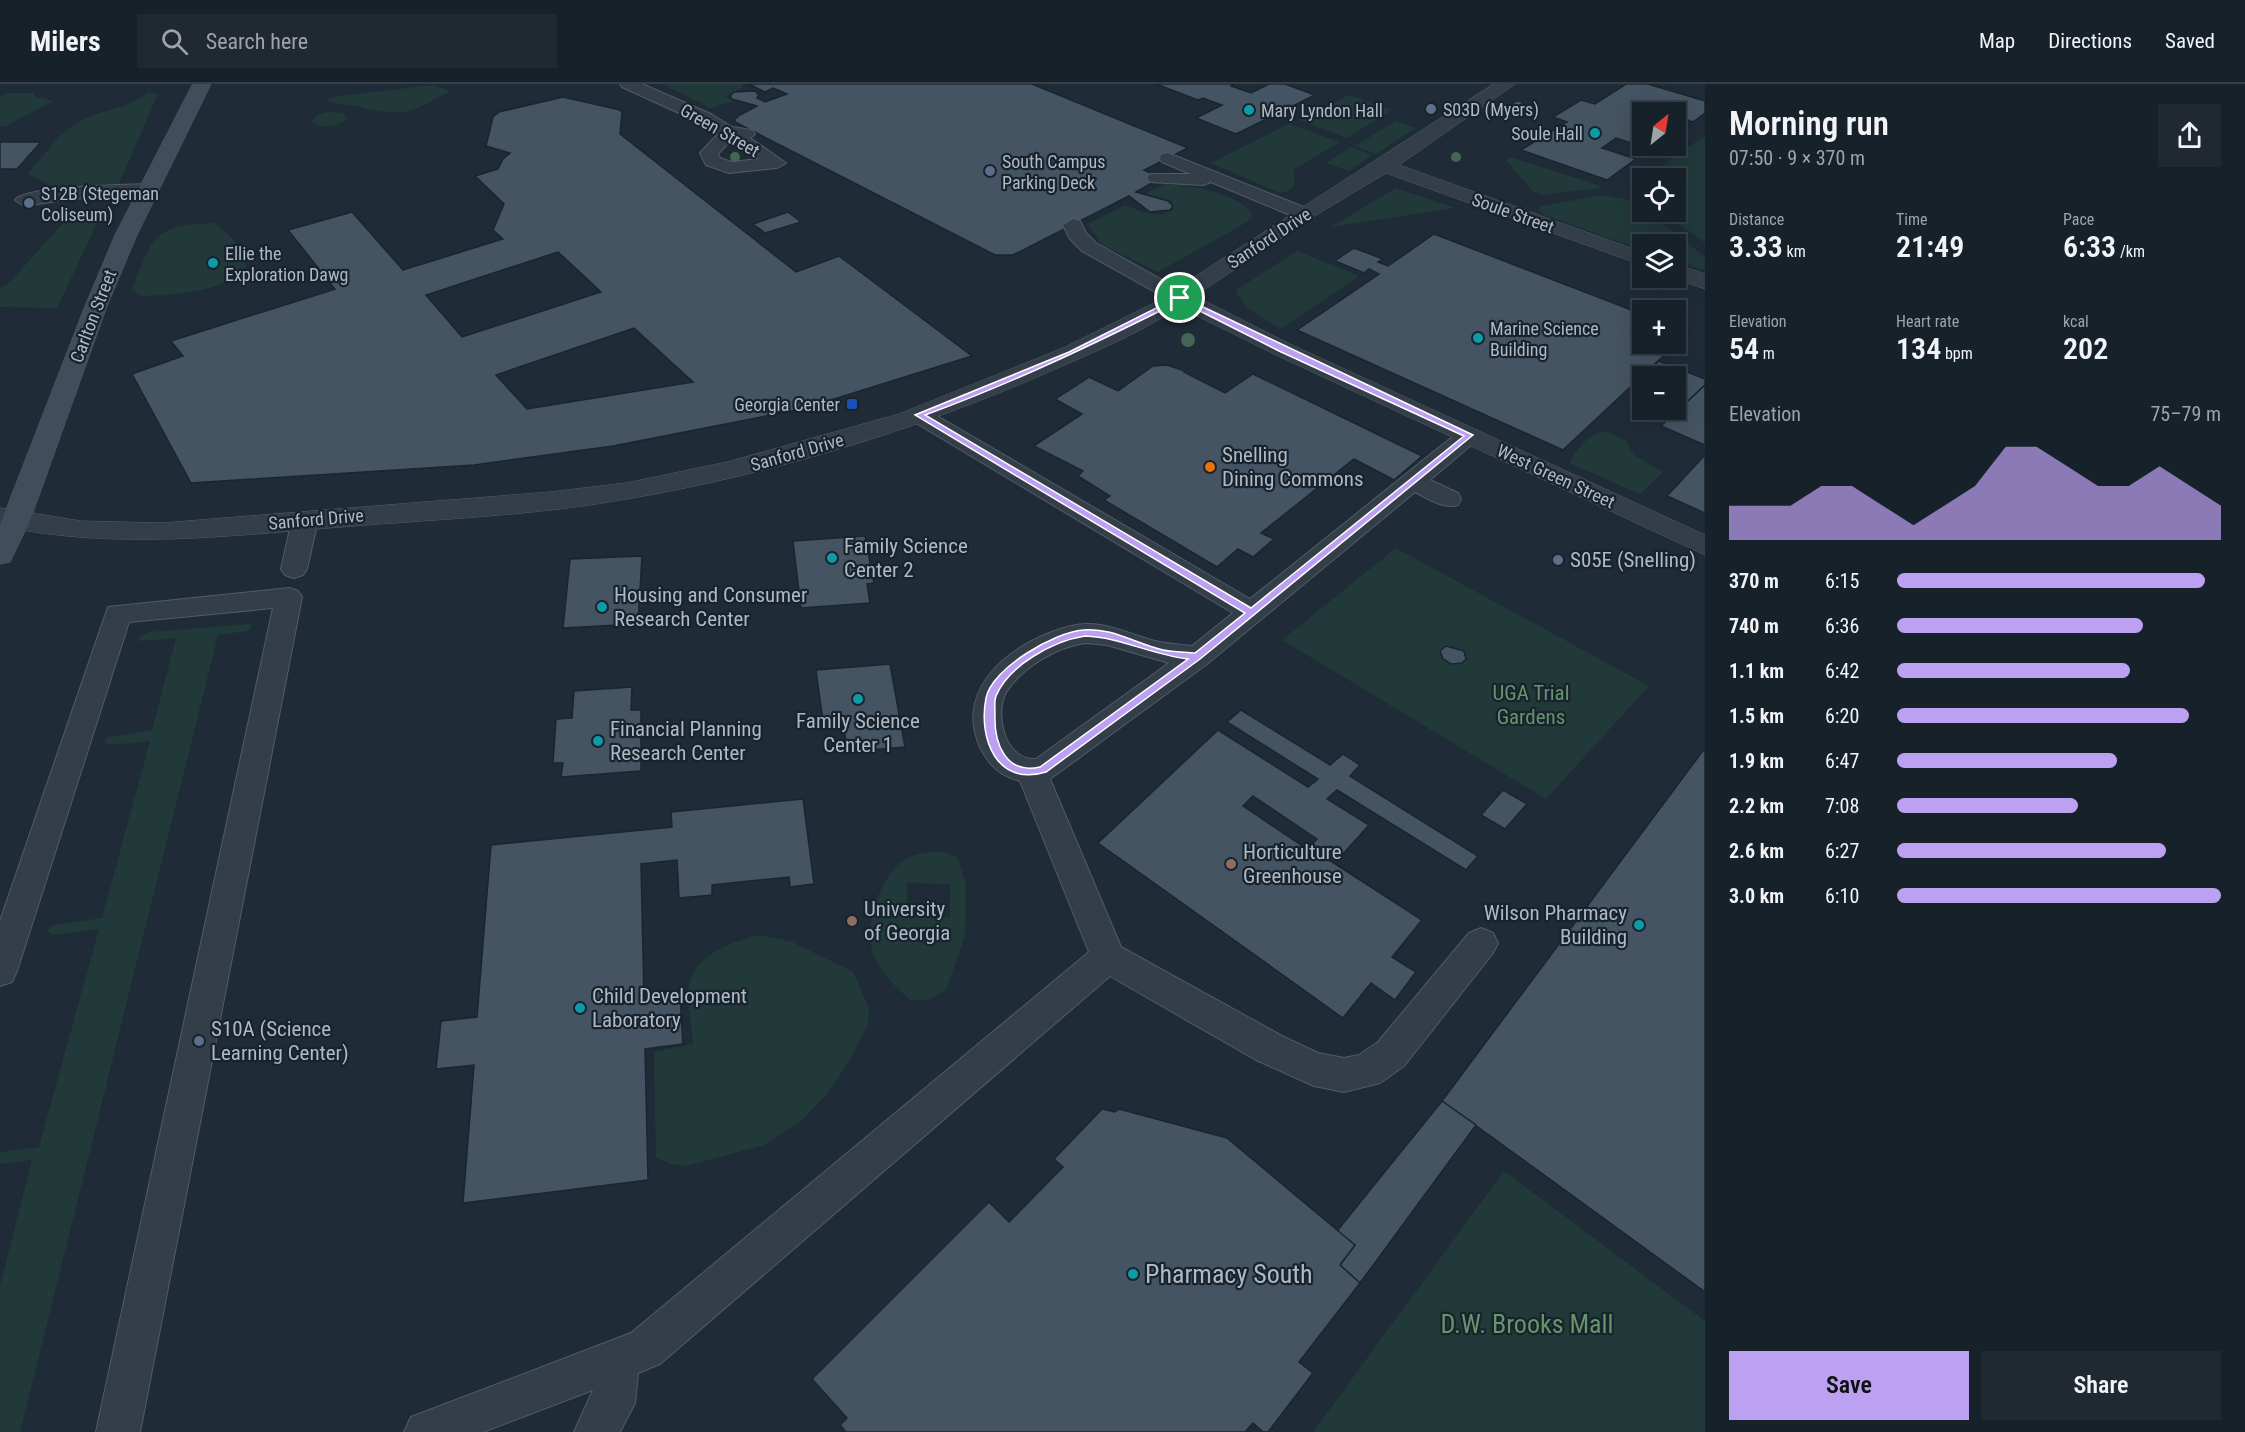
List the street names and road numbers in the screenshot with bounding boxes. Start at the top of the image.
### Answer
street label: Green Street [677,99,763,161]
street label: Soule Street [1469,188,1557,238]
street label: Sanford Drive [1223,203,1315,273]
street label: Carlton Street [66,267,120,365]
street label: Sanford Drive [748,429,846,475]
street label: West Green Street [1494,440,1618,512]
street label: Sanford Drive [267,504,365,534]

